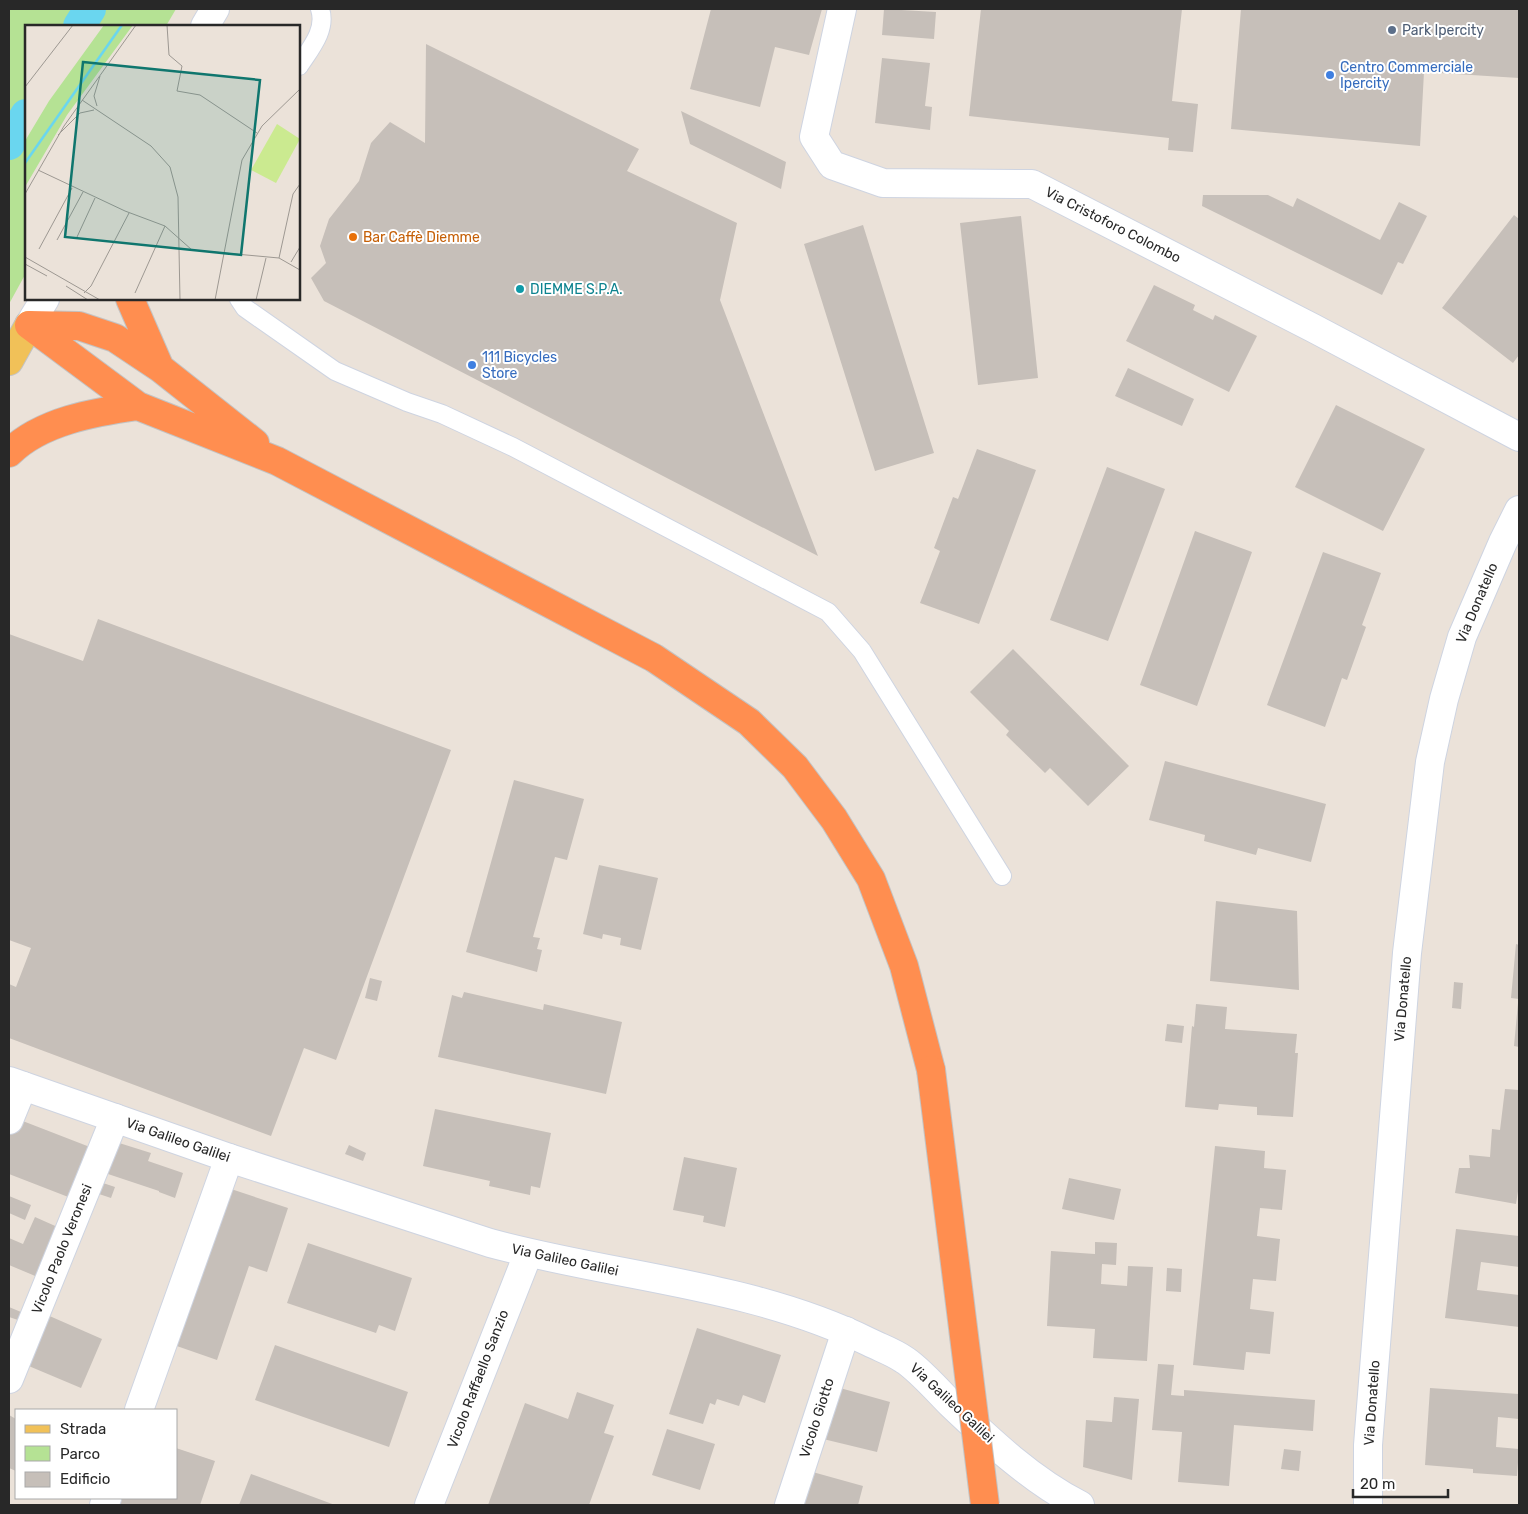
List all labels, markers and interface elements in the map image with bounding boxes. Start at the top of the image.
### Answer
place label: Park Ipercity [1402,22,1484,39]
marker: Park Ipercity [1386,24,1398,36]
inset map [25,25,300,300]
place label: Centro Commerciale Ipercity [1340,59,1473,92]
marker: Centro Commerciale Ipercity [1324,69,1336,81]
street label: Via Cristoforo Colombo [1042,183,1184,267]
place label: Bar Caffè Diemme [363,229,480,246]
marker: Bar Caffè Diemme [347,231,359,243]
place label: DIEMME S.P.A. [530,281,623,298]
marker: DIEMME S.P.A. [514,283,526,295]
place label: 111 Bicycles Store [482,349,557,382]
marker: 111 Bicycles Store [466,359,478,371]
street label: Via Donatello [1452,560,1502,646]
street label: Via Donatello [1391,956,1415,1042]
street label: Via Galileo Galilei [124,1114,232,1166]
street label: Vicolo Paolo Veronesi [28,1182,96,1316]
street label: Via Galileo Galilei [510,1240,620,1280]
street label: Vicolo Raffaello Sanzio [444,1307,512,1451]
street label: Via Galileo Galilei [906,1360,998,1446]
street label: Via Donatello [1361,1360,1383,1446]
street label: Vicolo Giotto [796,1376,838,1460]
legend [15,1409,178,1499]
text: Strada [60,1420,106,1438]
text: Parco [60,1445,100,1463]
scale bar [1353,1466,1448,1498]
text: Edificio [60,1470,110,1488]
text: 20 m [1360,1475,1395,1493]

